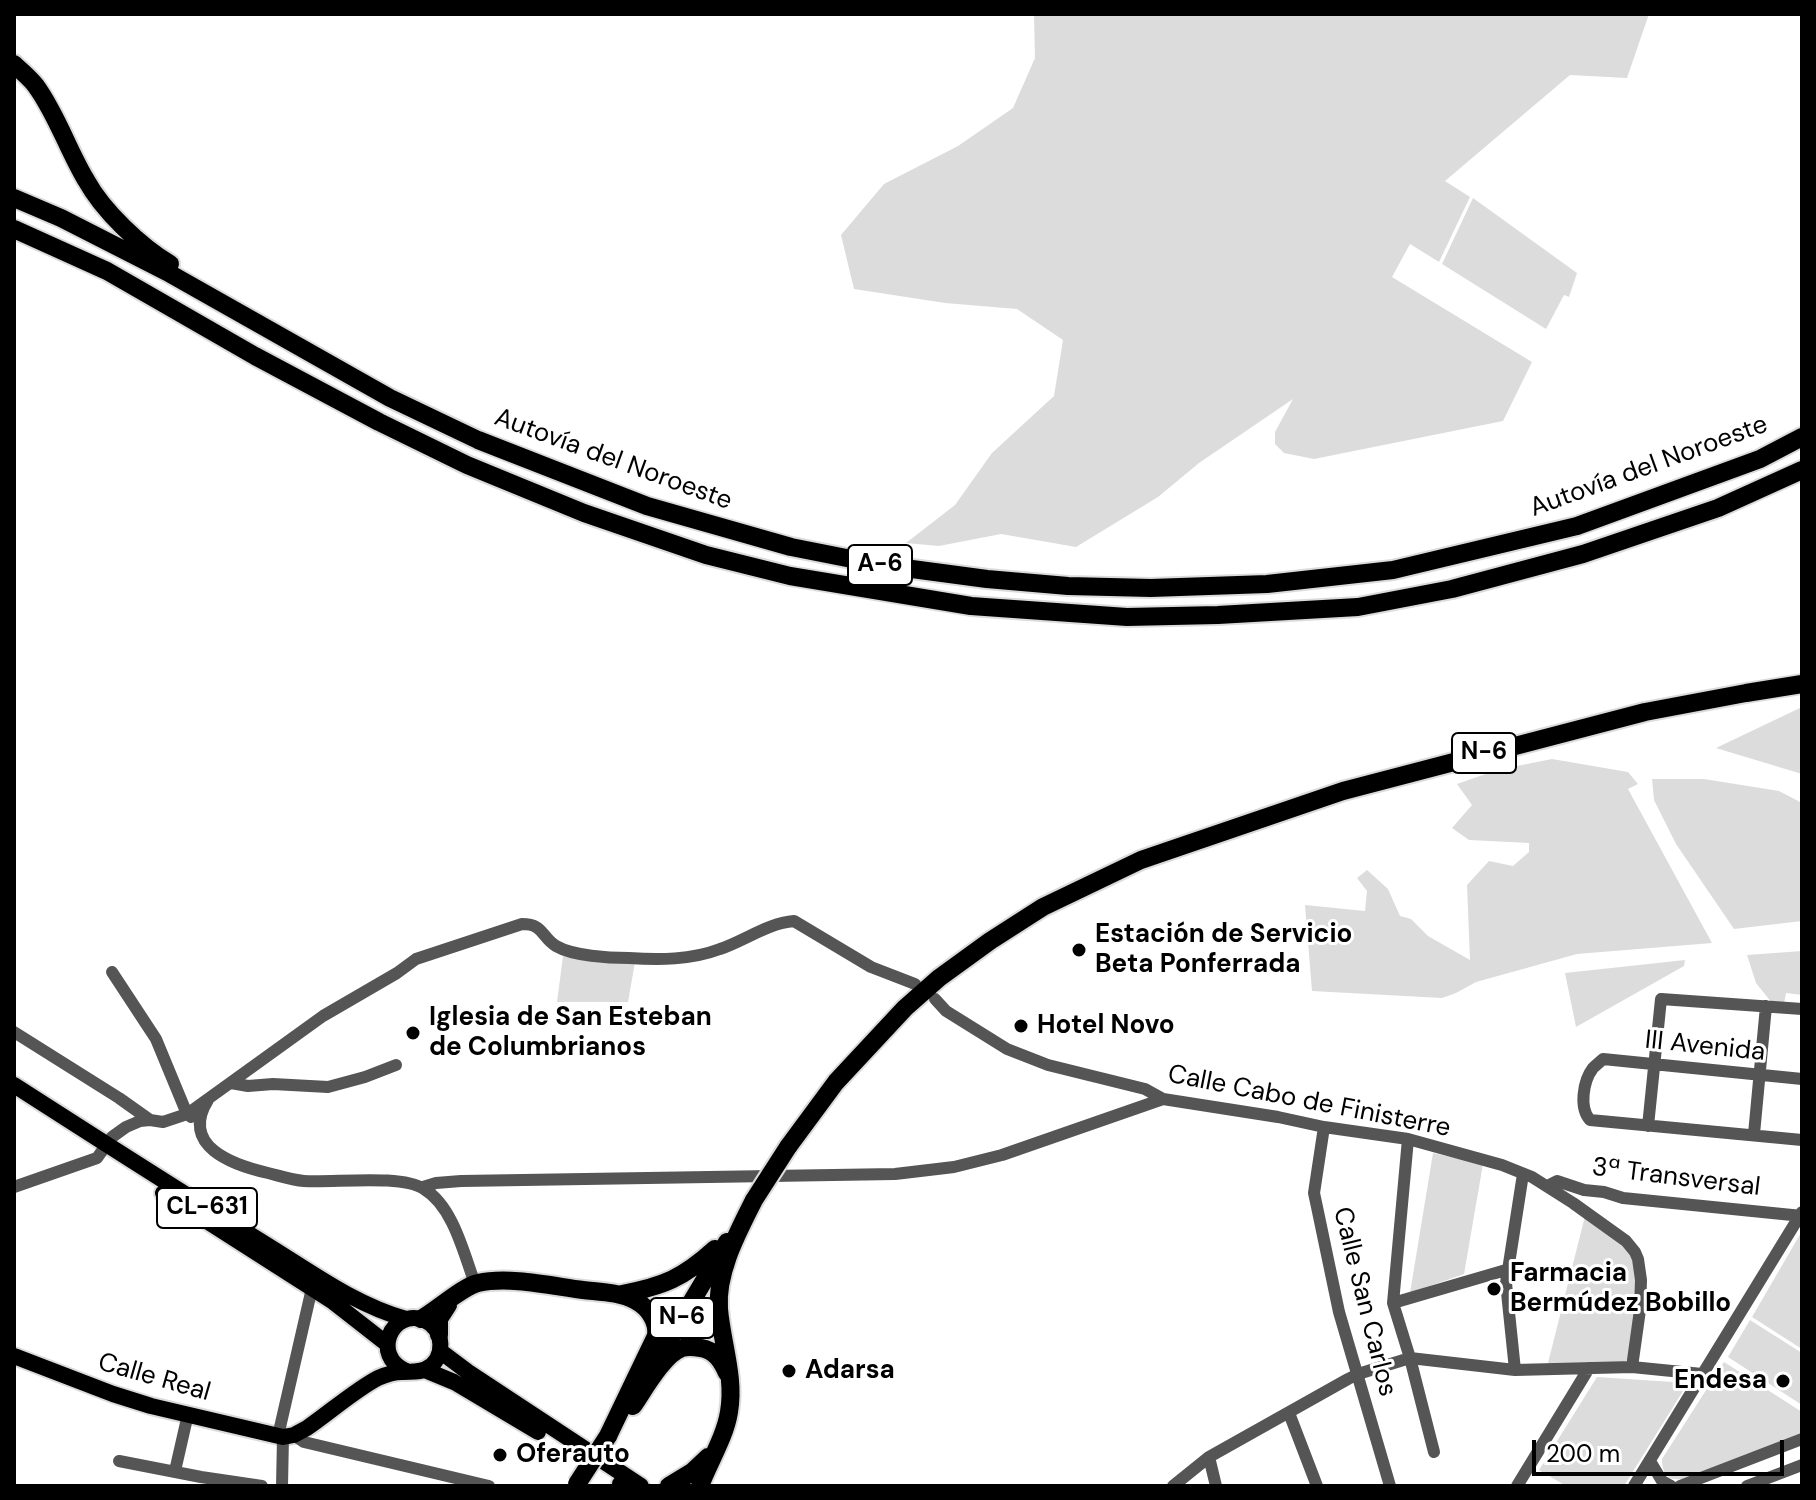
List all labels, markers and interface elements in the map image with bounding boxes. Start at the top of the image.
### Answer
street label: Autovía del Noroeste [490,402,736,518]
street label: Autovía del Noroeste [1526,409,1772,525]
road number: A-6 [848,545,912,585]
road number: N-6 [1452,733,1516,773]
place label: Estación de Servicio Beta Ponferrada [1095,919,1352,980]
marker: Estación de Servicio Beta Ponferrada [1070,941,1088,959]
place label: Iglesia de San Esteban de Columbrianos [429,1002,712,1064]
place label: Hotel Novo [1037,1010,1175,1042]
marker: Hotel Novo [1012,1017,1030,1035]
marker: Iglesia de San Esteban de Columbrianos [404,1024,422,1042]
street label: III Avenida [1643,1025,1767,1069]
street label: Calle Cabo de Finisterre [1165,1059,1453,1145]
street label: 3ª Transversal [1590,1152,1762,1204]
road number: CL-631 [157,1188,257,1228]
street label: Calle San Carlos [1325,1204,1403,1400]
place label: Farmacia Bermúdez Bobillo [1510,1258,1731,1320]
marker: Farmacia Bermúdez Bobillo [1485,1280,1503,1298]
road number: N-6 [650,1298,714,1338]
street label: Calle Real [94,1347,214,1409]
place label: Adarsa [805,1355,895,1387]
marker: Adarsa [780,1362,798,1380]
place label: Endesa [1674,1365,1767,1397]
marker: Endesa [1774,1372,1792,1390]
scale bar [1536,1424,1788,1474]
text: 200 m [1546,1438,1620,1469]
place label: Oferauto [516,1439,630,1471]
marker: Oferauto [491,1446,509,1464]

